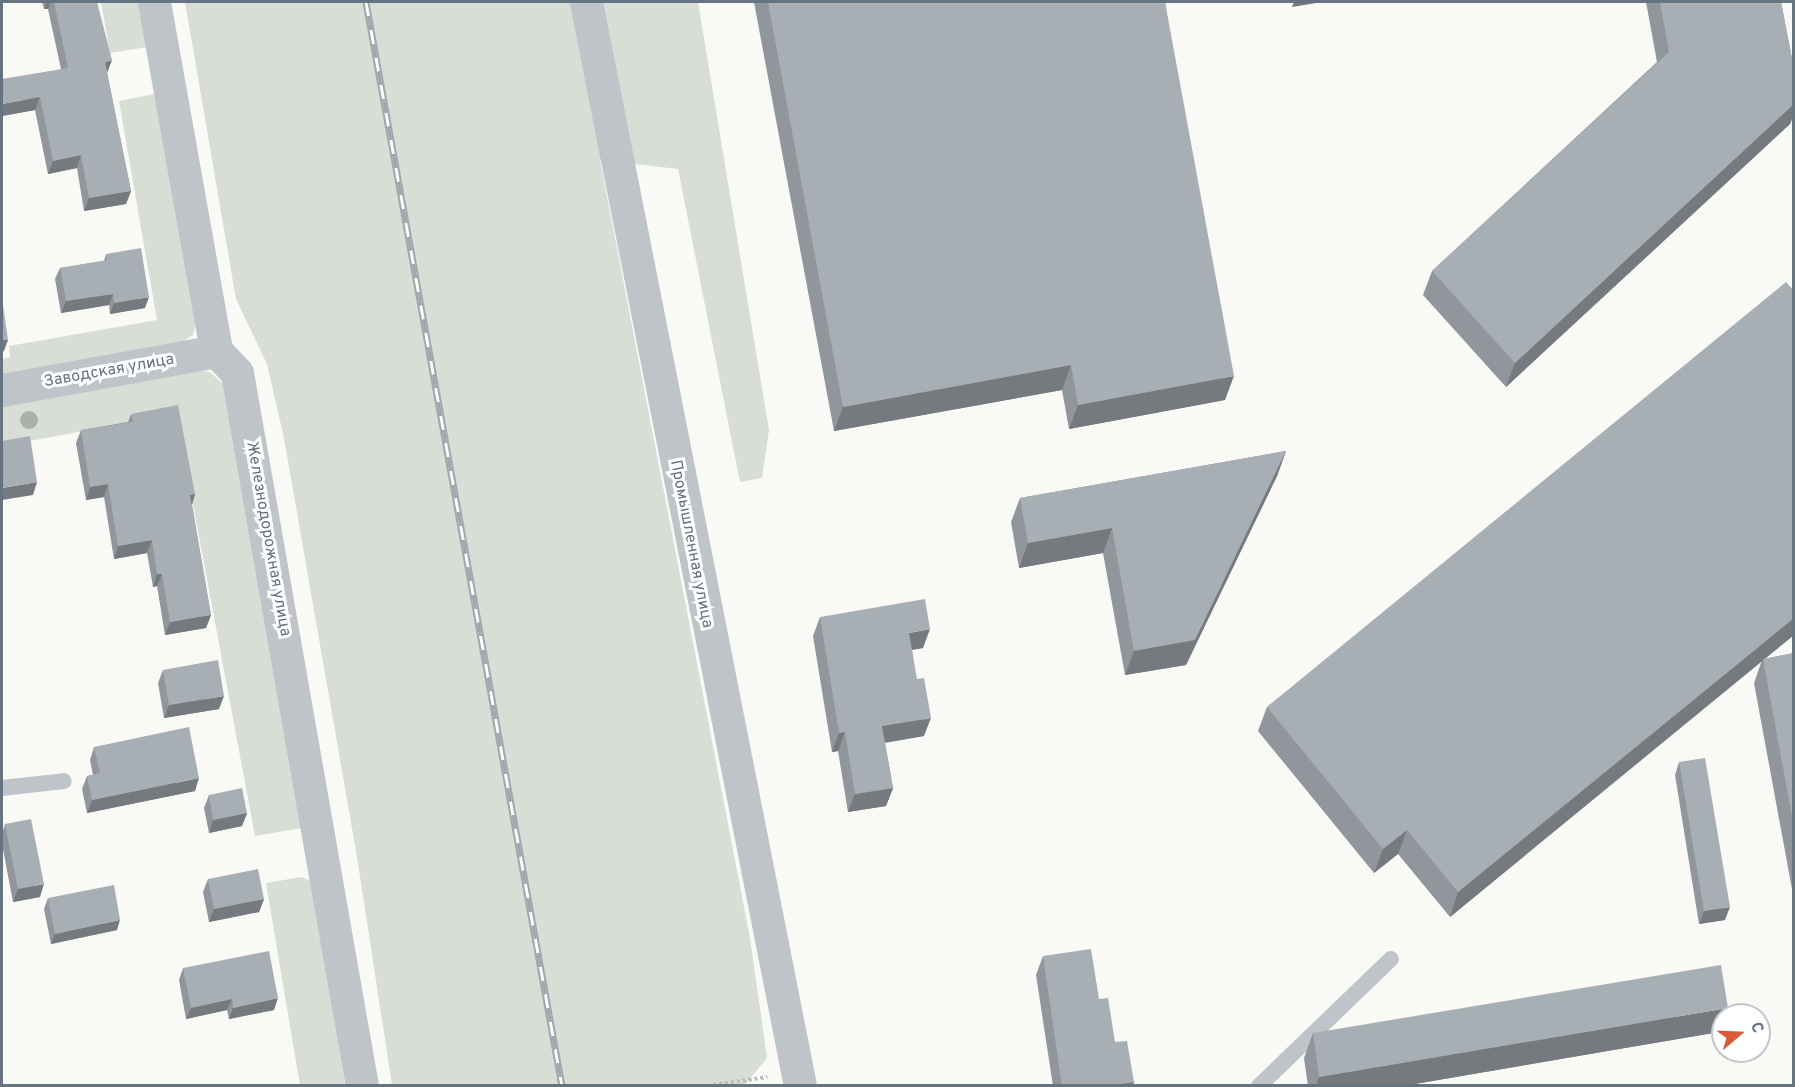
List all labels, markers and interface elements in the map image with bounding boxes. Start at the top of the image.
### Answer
street label: Заводская улица [42,350,176,392]
street label: Железнодорожная улица [241,440,295,638]
street label: Промышленная улица [665,458,717,630]
north arrow [1711,1003,1771,1063]
text: С [1745,1020,1767,1036]

